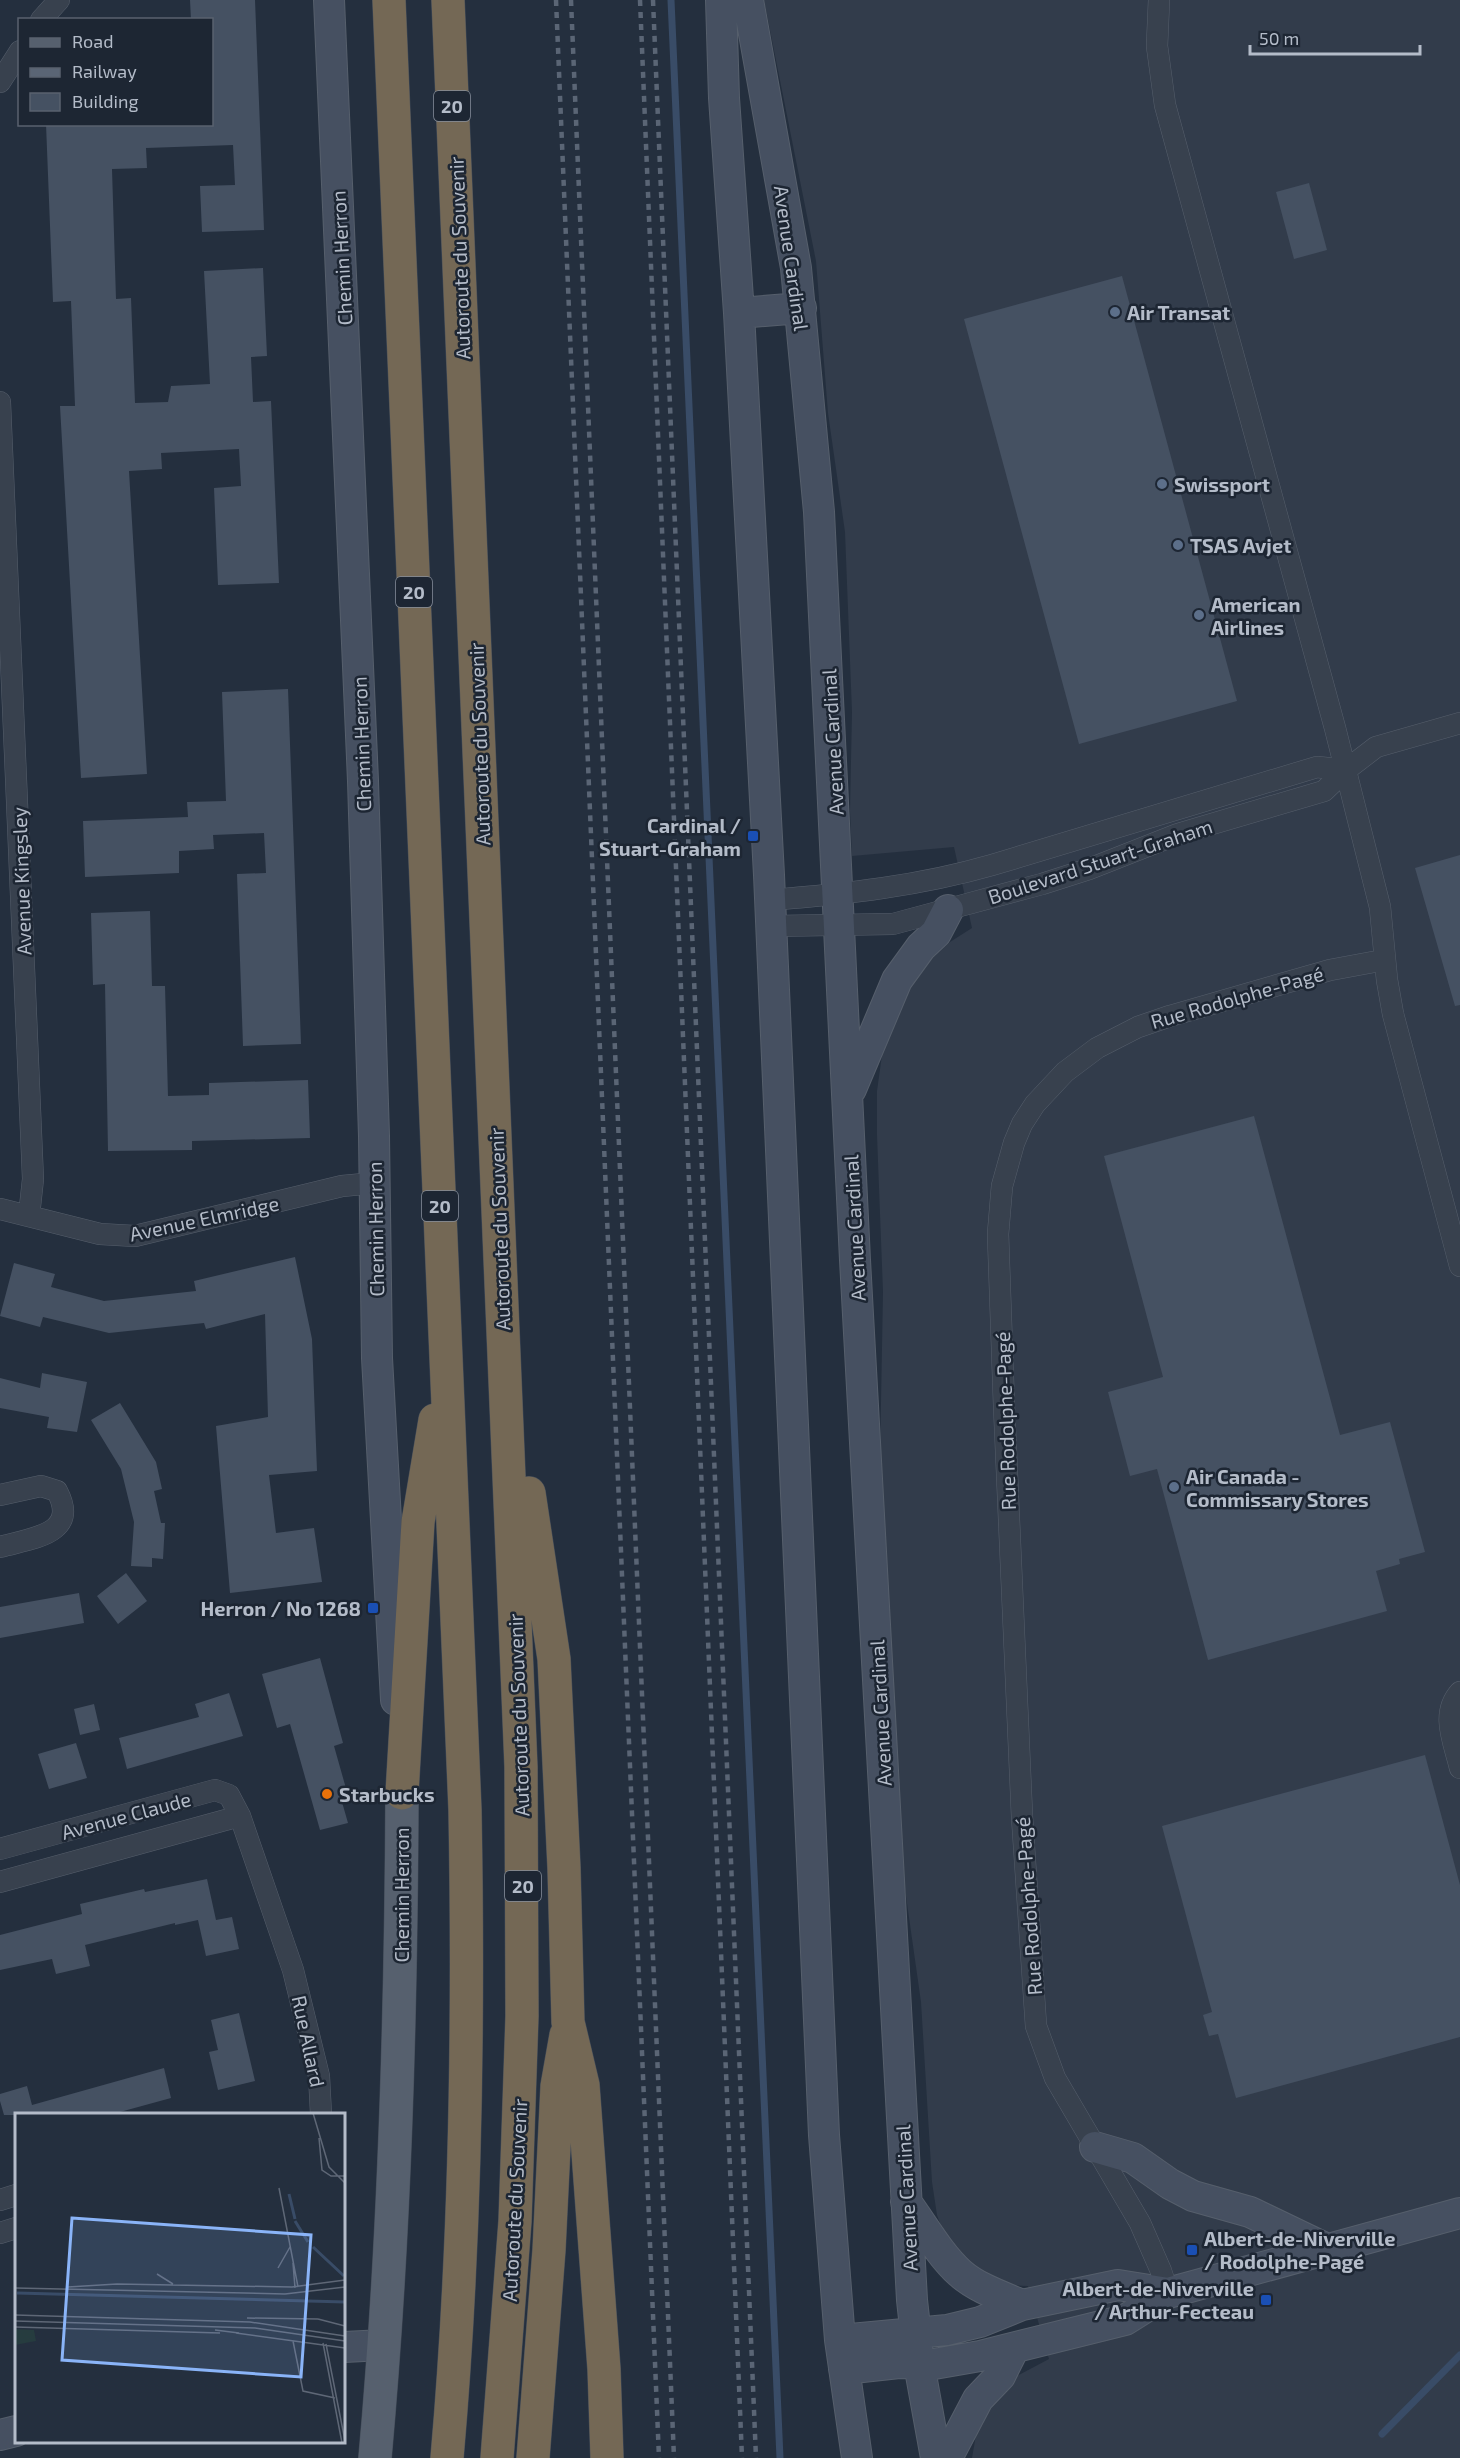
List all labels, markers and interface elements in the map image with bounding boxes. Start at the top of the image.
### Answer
legend [18,18,213,126]
scale bar [1250,18,1420,56]
text: 50 m [1259,27,1299,49]
text: Road [72,30,113,52]
text: Railway [72,60,137,82]
text: Building [72,90,139,112]
road number: 20 [434,91,470,121]
street label: Autoroute du Souvenir [443,156,475,360]
street label: Avenue Cardinal [770,184,814,332]
street label: Chemin Herron [325,190,357,326]
place label: Air Transat [1127,300,1230,324]
marker: Air Transat [1108,305,1122,319]
place label: Swissport [1174,472,1270,496]
marker: Swissport [1155,477,1169,491]
place label: TSAS Avjet [1190,533,1291,557]
marker: TSAS Avjet [1171,538,1185,552]
road number: 20 [396,577,432,607]
place label: American Airlines [1211,592,1301,639]
marker: American Airlines [1192,608,1206,622]
street label: Autoroute du Souvenir [463,642,495,846]
street label: Avenue Cardinal [816,668,848,816]
street label: Chemin Herron [347,676,375,812]
street label: Avenue Kingsley [6,806,36,956]
place label: Cardinal / Stuart-Graham [599,813,741,860]
street label: Boulevard Stuart-Graham [985,813,1215,909]
marker: Cardinal / Stuart-Graham [746,829,760,843]
street label: Rue Rodolphe-Pagé [1148,961,1326,1033]
street label: Autoroute du Souvenir [483,1127,515,1331]
street label: Avenue Cardinal [838,1154,870,1302]
street label: Chemin Herron [362,1161,388,1297]
street label: Avenue Elmridge [127,1190,281,1246]
road number: 20 [422,1191,458,1221]
street label: Rue Rodolphe-Pagé [990,1331,1020,1511]
place label: Air Canada - Commissary Stores [1186,1464,1369,1512]
marker: Air Canada - Commissary Stores [1167,1480,1181,1494]
place label: Herron / No 1268 [200,1596,361,1620]
marker: Herron / No 1268 [366,1601,380,1615]
street label: Autoroute du Souvenir [502,1613,534,1817]
street label: Avenue Cardinal [864,1639,896,1787]
place label: Starbucks [339,1782,435,1806]
street label: Avenue Claude [58,1786,194,1844]
marker: Starbucks [320,1787,334,1801]
street label: Rue Rodolphe-Pagé [1010,1816,1046,1996]
street label: Chemin Herron [389,1827,413,1963]
road number: 20 [505,1871,541,1901]
street label: Rue Allard [288,1993,330,2089]
street label: Autoroute du Souvenir [497,2098,531,2302]
inset map [15,2113,345,2443]
street label: Avenue Cardinal [890,2124,922,2272]
place label: Albert-de-Niverville / Rodolphe-Pagé [1204,2226,1395,2273]
marker: Albert-de-Niverville / Rodolphe-Pagé [1185,2243,1199,2257]
place label: Albert-de-Niverville / Arthur-Fecteau [1063,2276,1254,2323]
marker: Albert-de-Niverville / Arthur-Fecteau [1259,2293,1273,2307]

